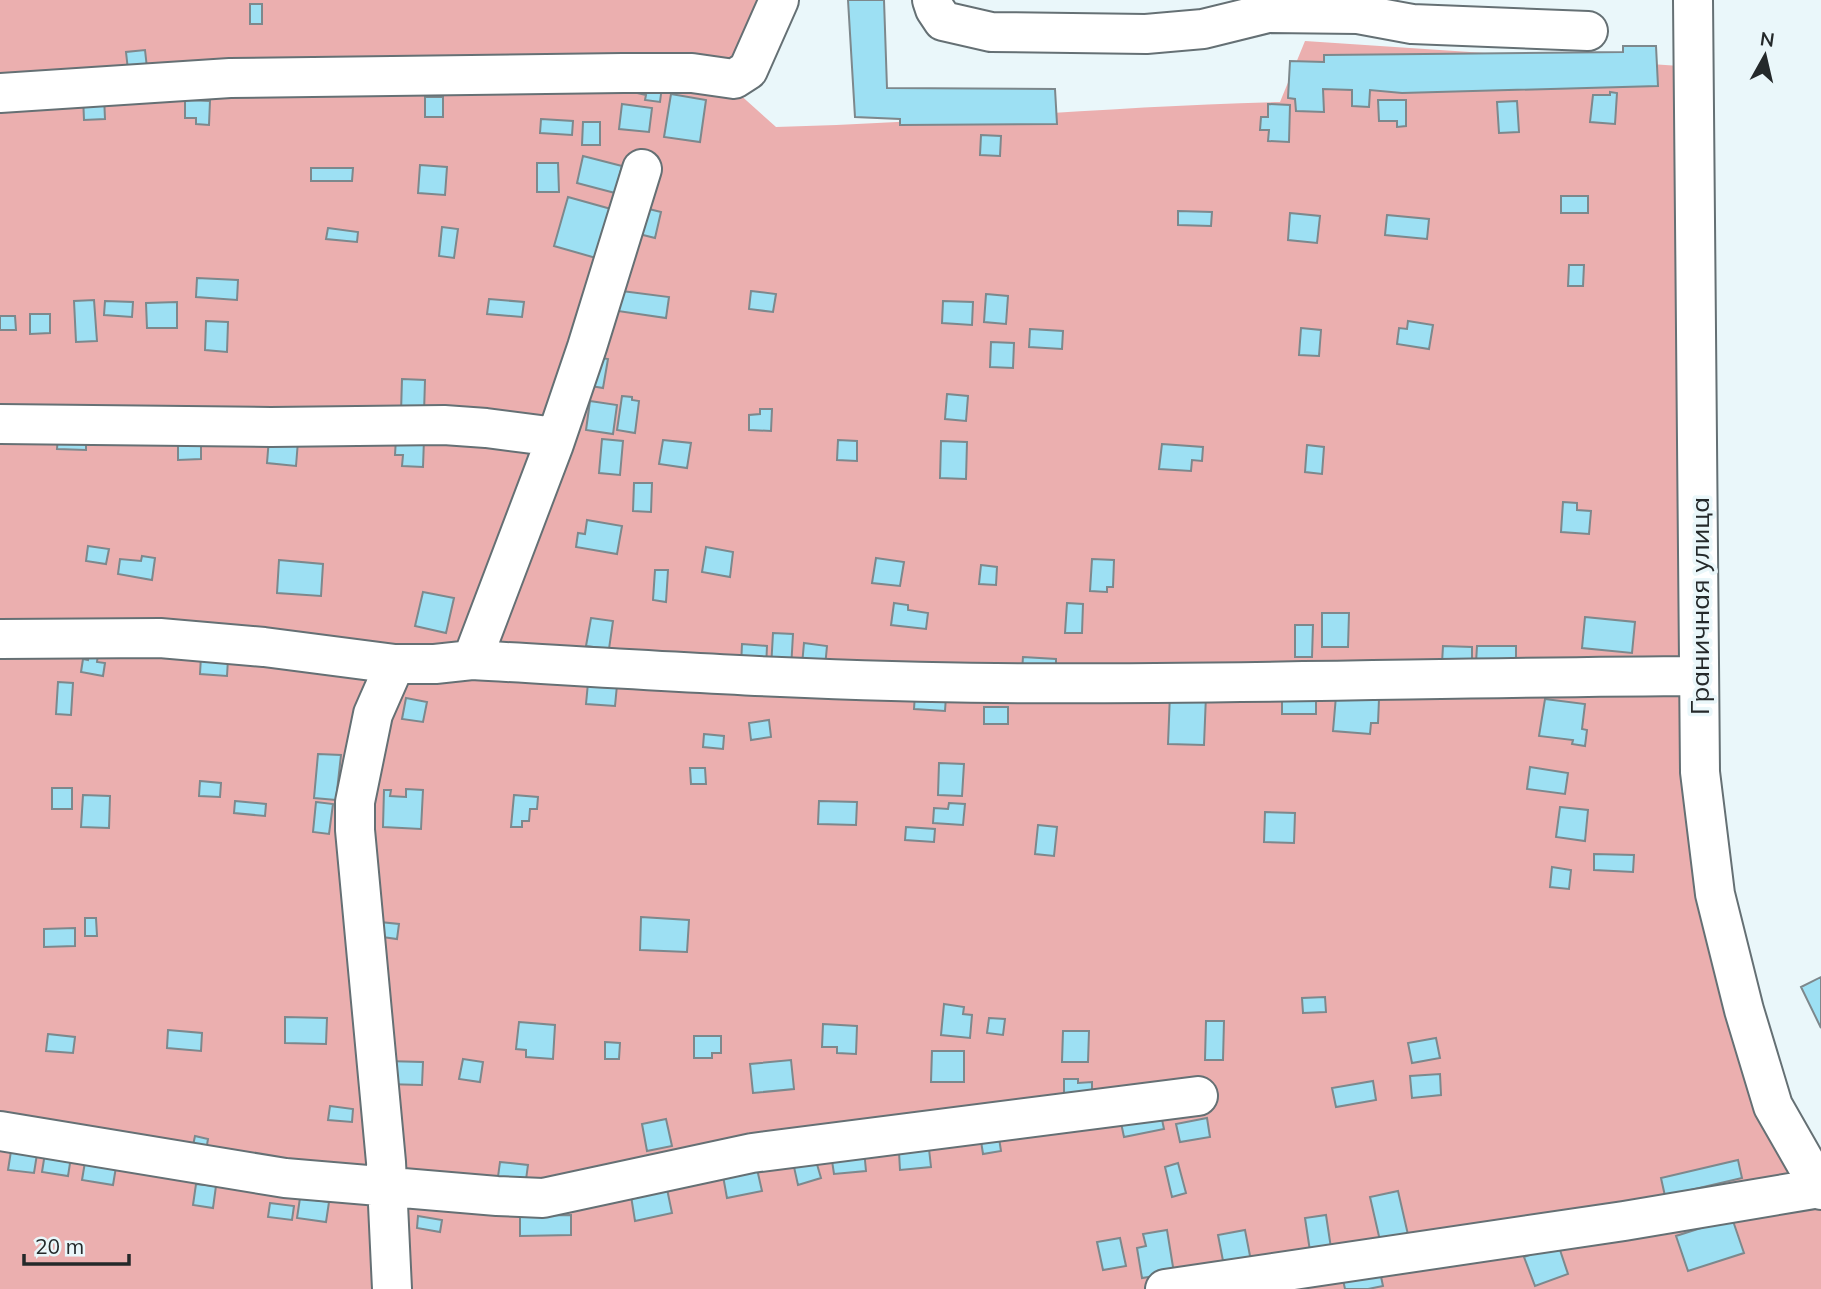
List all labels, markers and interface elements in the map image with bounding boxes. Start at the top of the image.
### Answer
north arrow [1730,21,1800,91]
text: N [1759,26,1776,52]
street label: Граничная улица [1683,497,1716,715]
scale bar [24,1222,130,1266]
text: 20 m [35,1233,84,1259]

